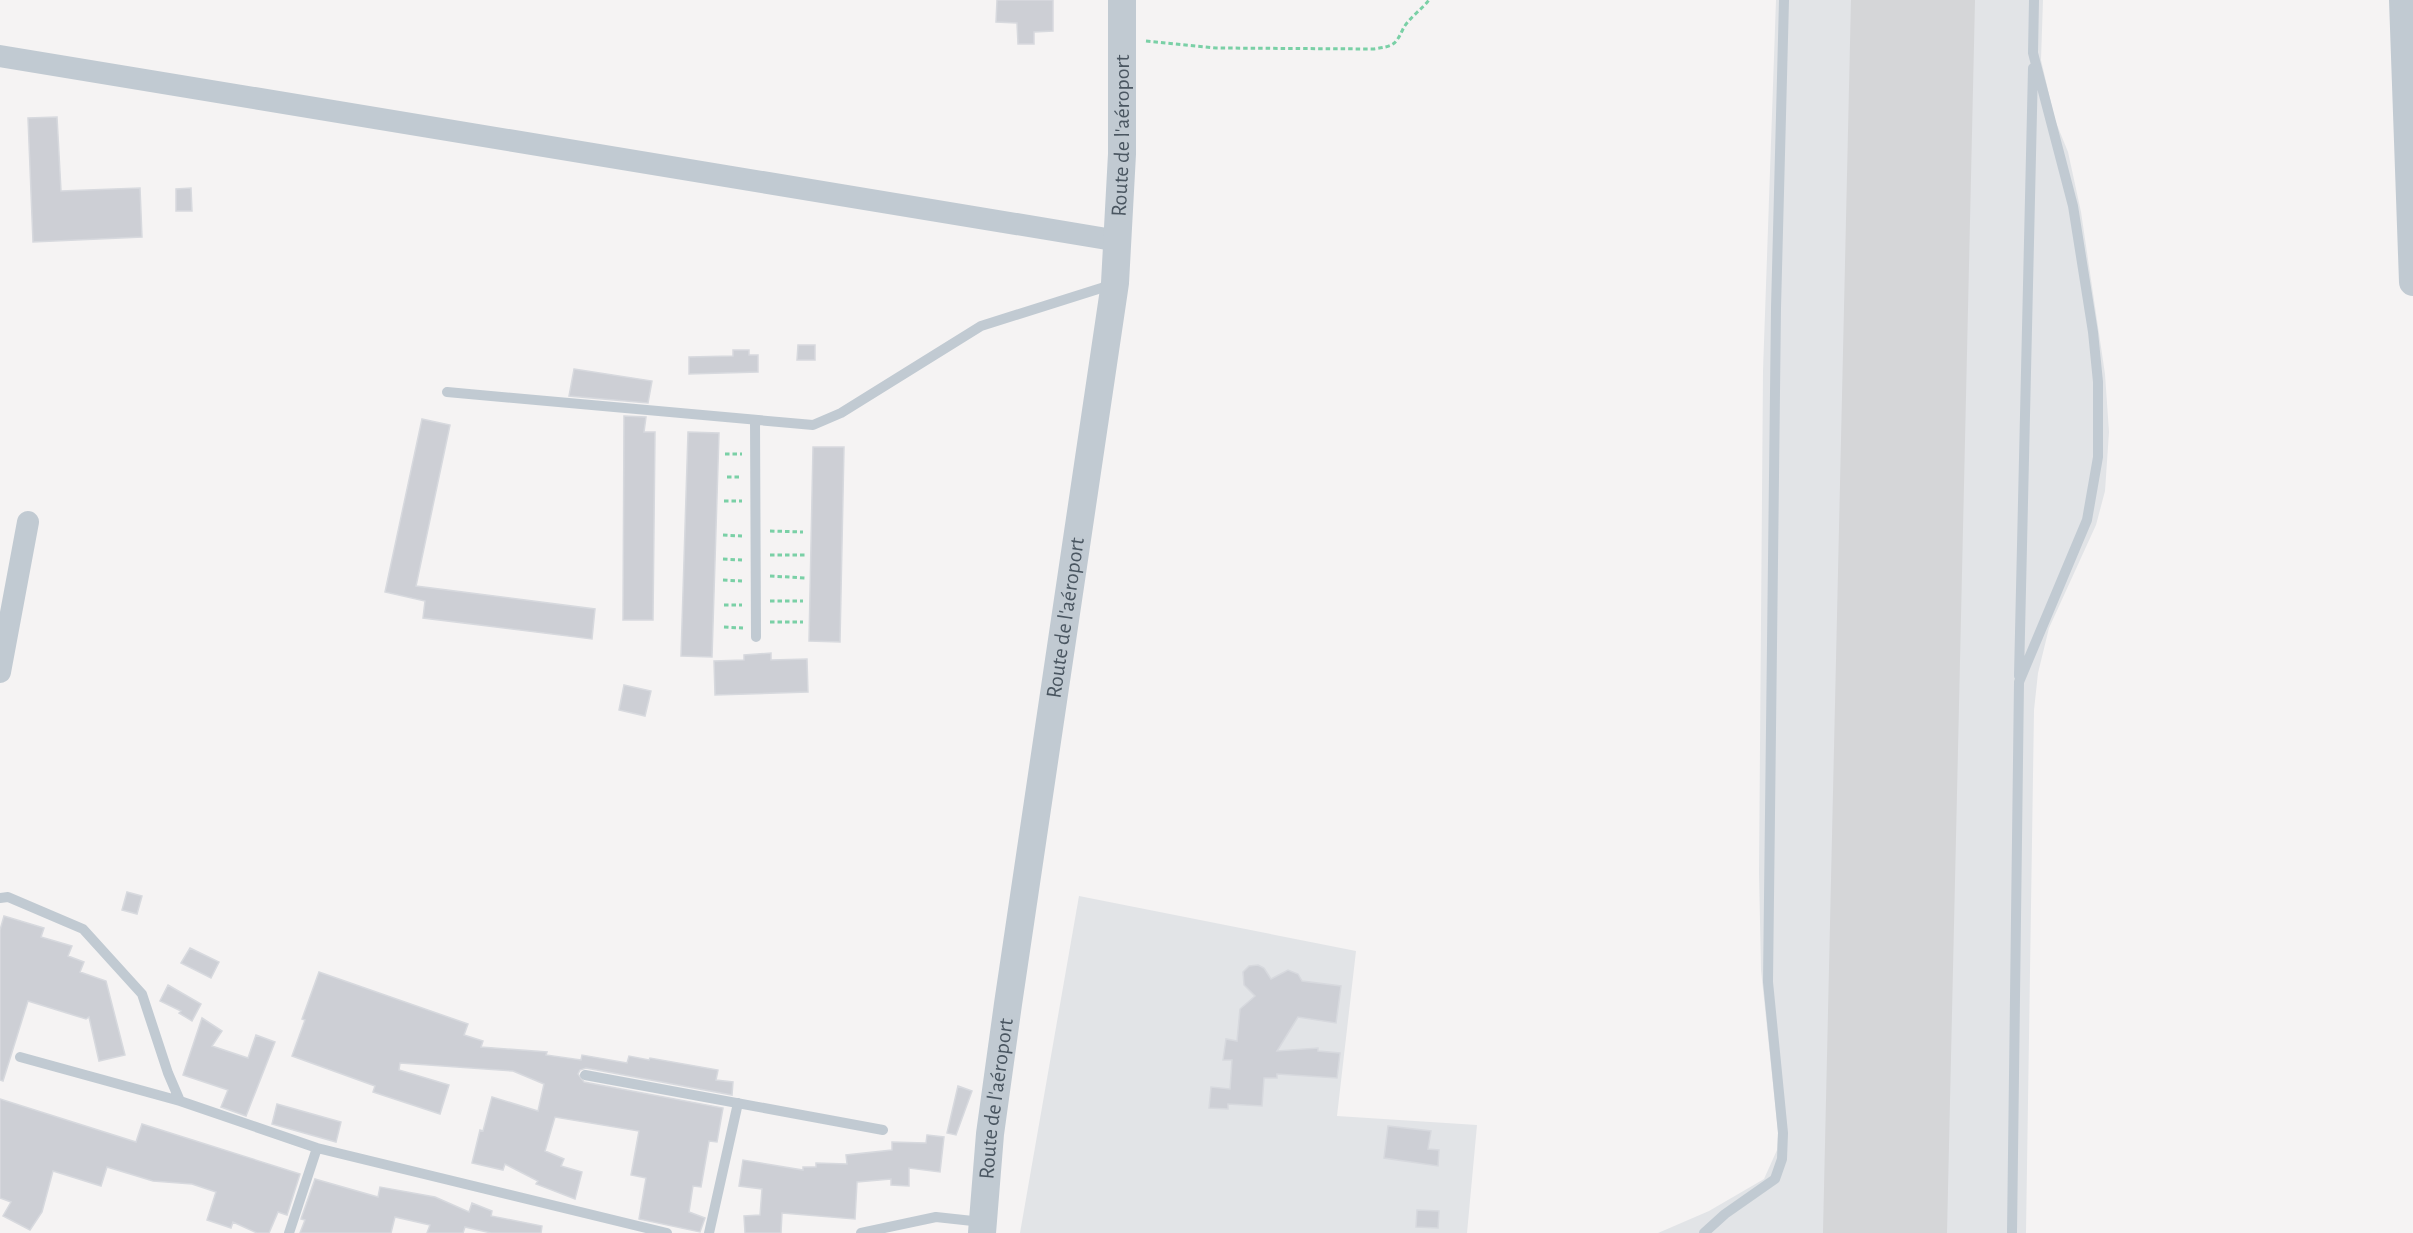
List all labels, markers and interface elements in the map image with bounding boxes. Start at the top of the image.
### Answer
street label: Route de l'aéroport [1108,55,1133,217]
street label: Route de l'aéroport [1043,536,1088,700]
street label: Route de l'aéroport [975,1017,1017,1180]

